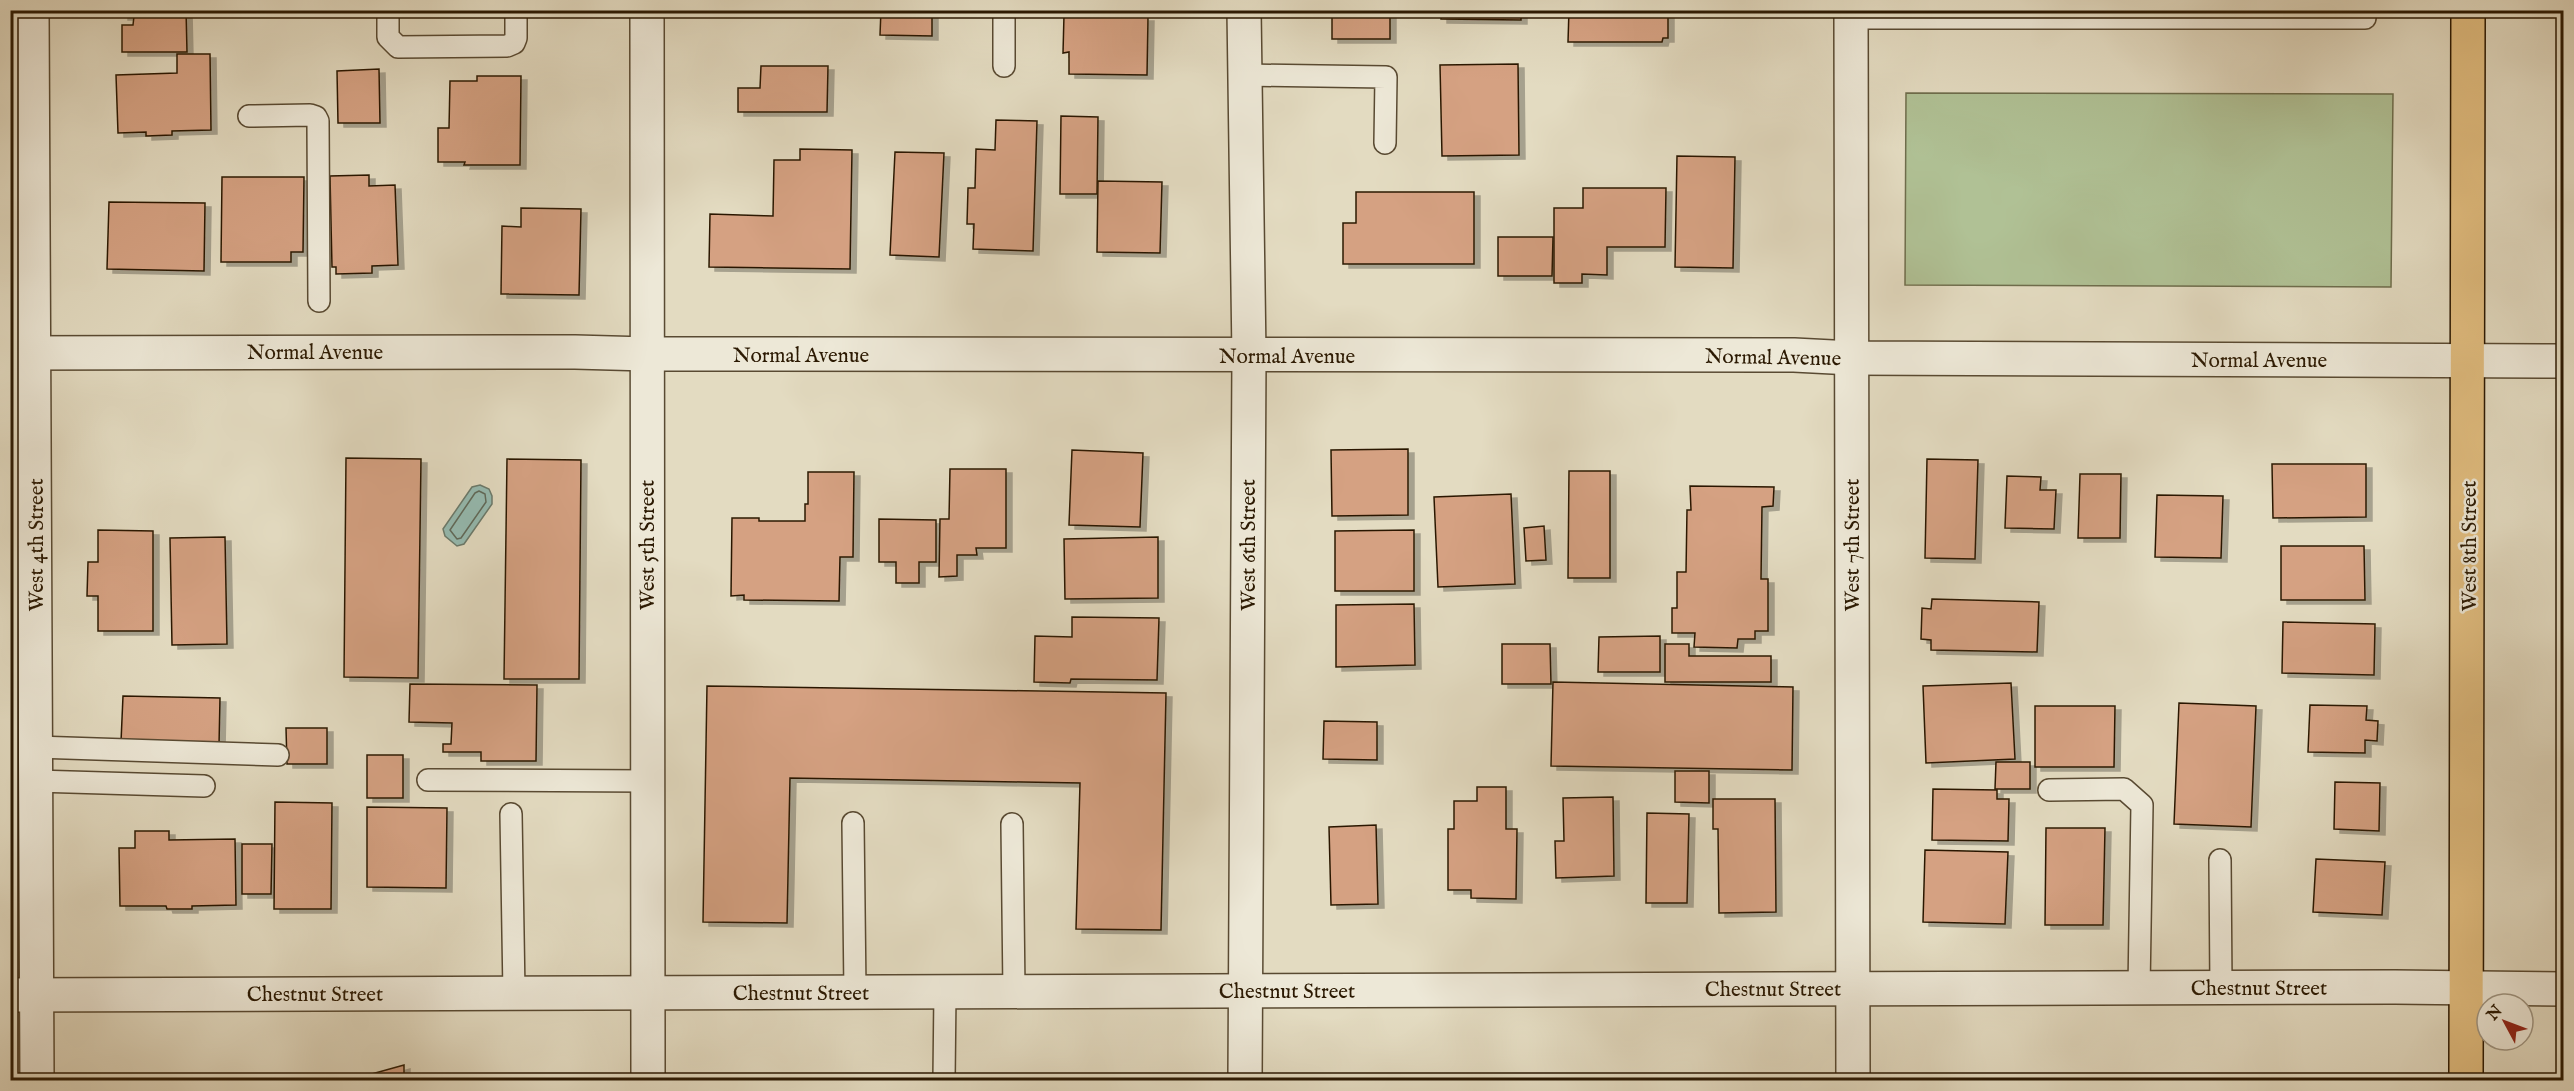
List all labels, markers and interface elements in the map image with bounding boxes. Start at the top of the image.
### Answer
street label: Normal Avenue [247,340,384,367]
street label: Normal Avenue [733,343,870,370]
street label: Normal Avenue [1219,344,1356,371]
street label: Normal Avenue [1705,344,1842,373]
street label: Normal Avenue [2191,348,2328,375]
street label: West 4th Street [24,478,51,612]
street label: West 6th Street [1236,479,1263,611]
street label: West 7th Street [1840,479,1867,611]
street label: West 5th Street [635,480,662,610]
street label: West 8th Street [2457,480,2484,612]
street label: Chestnut Street [2191,976,2327,1003]
street label: Chestnut Street [1705,977,1841,1004]
street label: Chestnut Street [1219,979,1355,1006]
street label: Chestnut Street [733,981,869,1008]
street label: Chestnut Street [247,982,383,1009]
north arrow [2475,992,2535,1052]
text: N [2482,1002,2507,1026]

